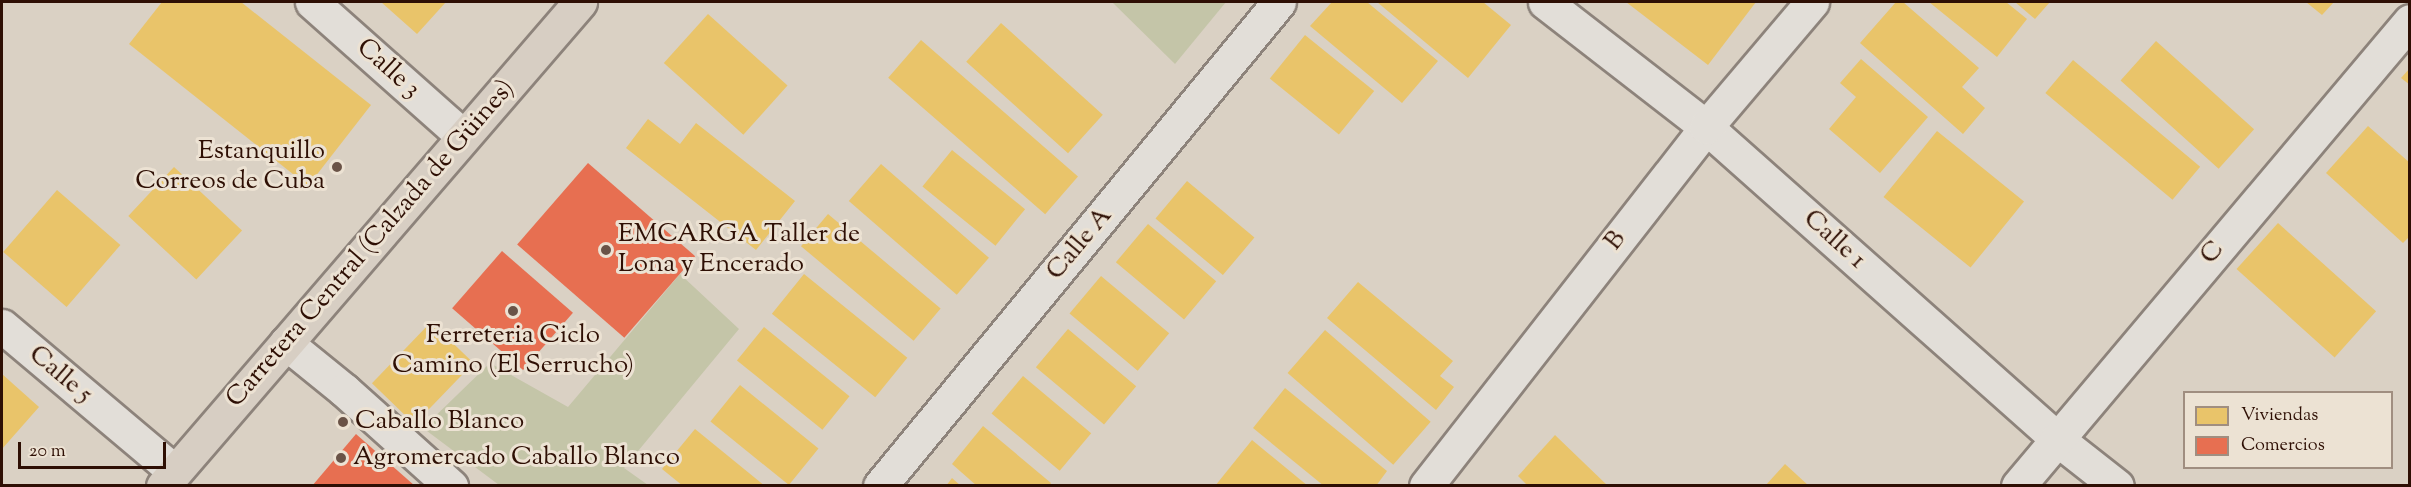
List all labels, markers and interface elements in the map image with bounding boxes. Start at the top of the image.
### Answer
street label: Calle 3 [350,32,426,106]
street label: Carretera Central (Calzada de Güines) [220,74,522,414]
place label: Estanquillo Correos de Cuba [135,136,325,198]
marker: Estanquillo Correos de Cuba [330,160,344,174]
street label: Calle A [1041,201,1119,287]
street label: Calle 1 [1796,204,1872,276]
place label: EMCARGA Taller de Lona y Encerado [618,219,860,280]
street label: B [1599,225,1633,257]
street label: C [2194,235,2232,271]
marker: EMCARGA Taller de Lona y Encerado [599,243,613,257]
marker: Ferreteria Ciclo Camino (El Serrucho) [506,304,520,318]
place label: Ferreteria Ciclo Camino (El Serrucho) [392,320,634,382]
street label: Calle 5 [22,339,98,411]
legend [2183,391,2393,469]
text: Viviendas [2241,403,2318,429]
place label: Caballo Blanco [355,406,524,438]
marker: Caballo Blanco [336,415,350,429]
scale bar [21,430,170,468]
text: Comercios [2241,433,2325,459]
text: 20 m [29,439,66,465]
place label: Agromercado Caballo Blanco [353,442,680,474]
marker: Agromercado Caballo Blanco [334,451,348,465]

